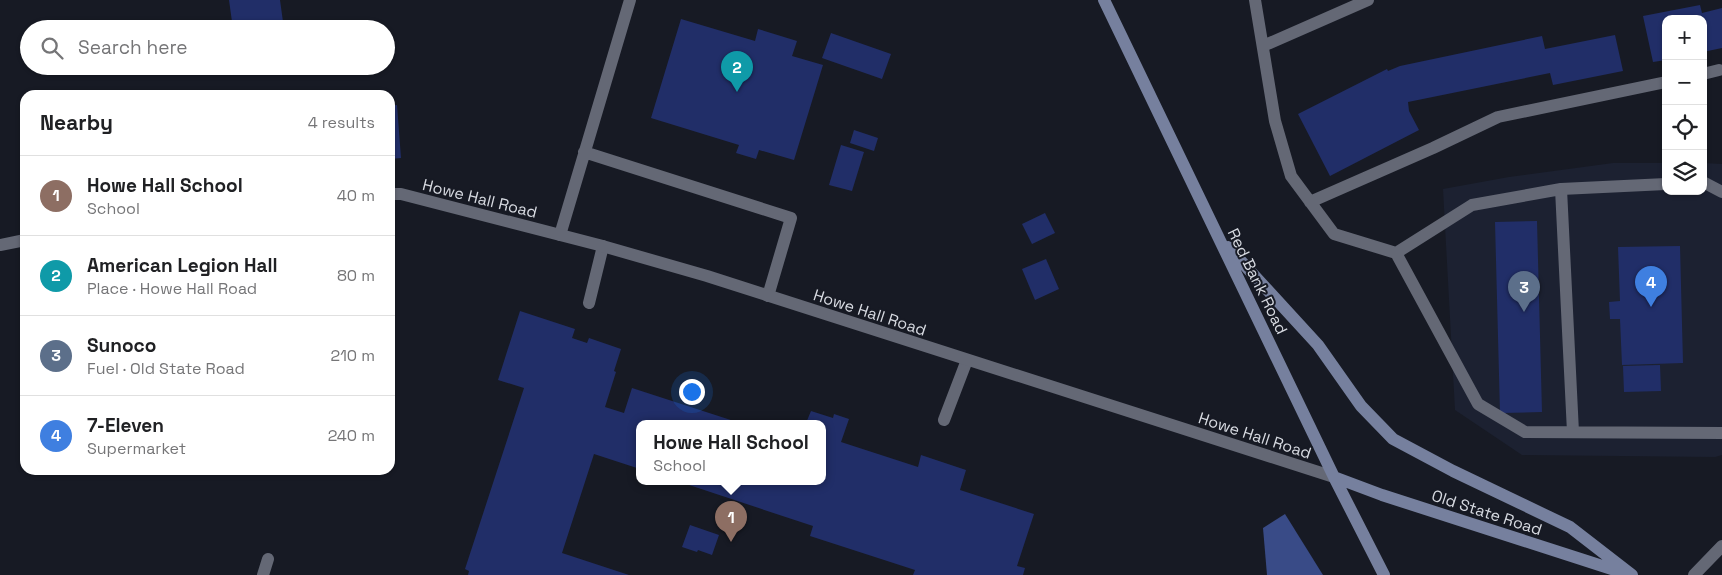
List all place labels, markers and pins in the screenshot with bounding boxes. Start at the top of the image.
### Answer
pin: 2 [721,51,753,92]
pin: 4 [1635,266,1667,307]
pin: 3 [1508,271,1540,312]
pin: 1 [715,501,747,542]

